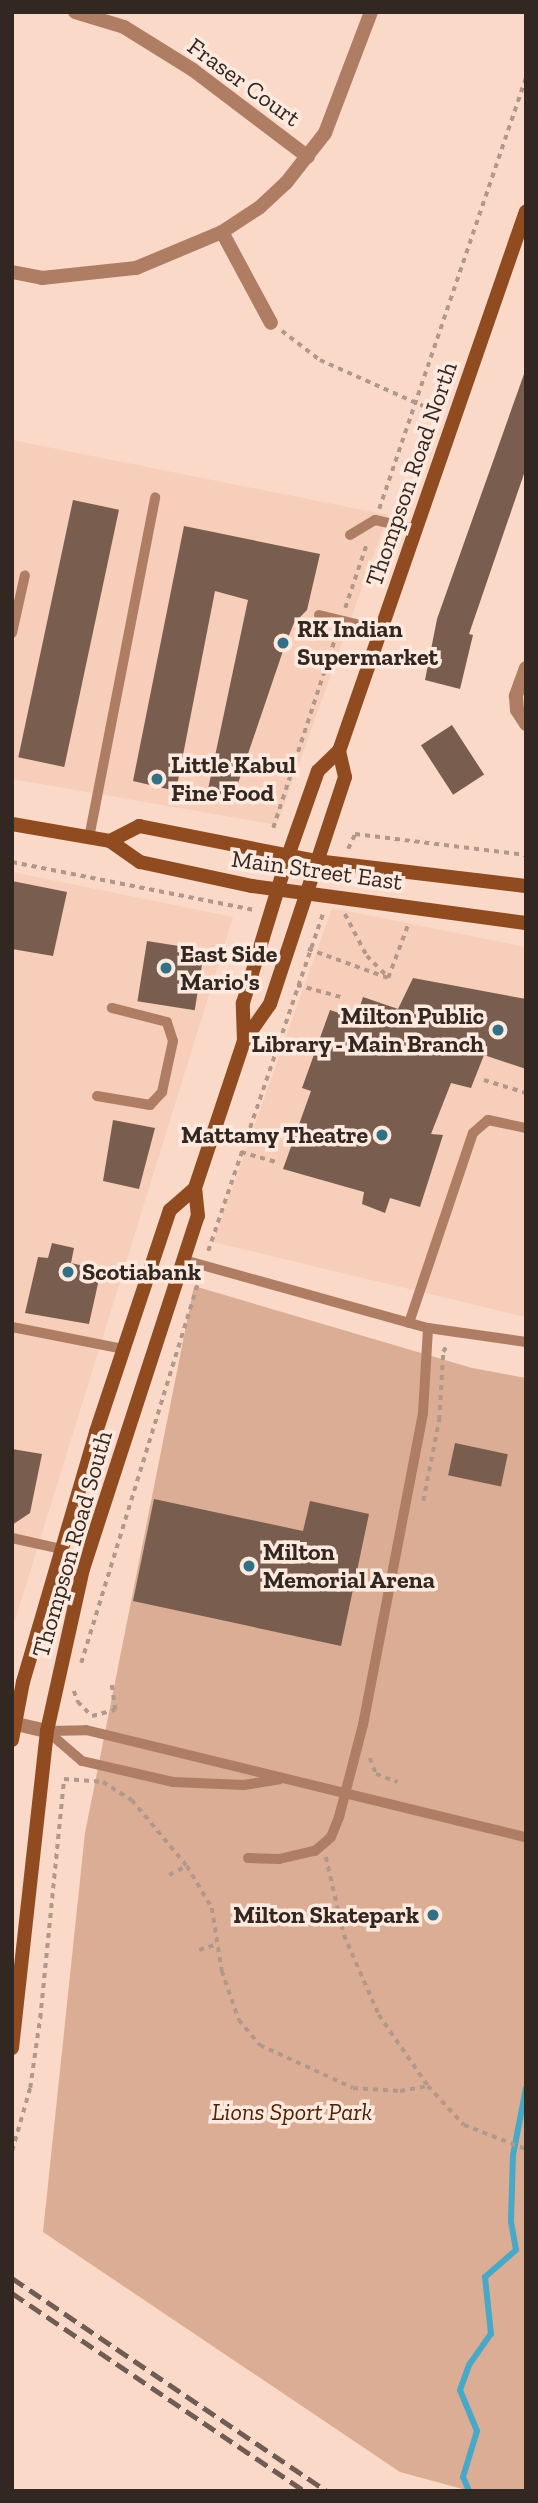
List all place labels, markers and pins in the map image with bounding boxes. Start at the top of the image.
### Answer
place label: RK Indian Supermarket [297,615,438,671]
marker: RK Indian Supermarket [275,635,291,651]
place label: Little Kabul Fine Food [171,751,296,807]
marker: Little Kabul Fine Food [149,771,165,787]
place label: East Side Mario's [180,940,277,996]
marker: East Side Mario's [158,960,174,976]
place label: Milton Public Library - Main Branch [251,1002,484,1058]
marker: Milton Public Library - Main Branch [490,1022,506,1038]
place label: Mattamy Theatre [180,1121,368,1149]
marker: Mattamy Theatre [374,1127,390,1143]
place label: Scotiabank [82,1258,201,1286]
marker: Scotiabank [60,1264,76,1280]
place label: Milton Memorial Arena [263,1538,436,1594]
marker: Milton Memorial Arena [241,1558,257,1574]
place label: Milton Skatepark [233,1901,419,1929]
marker: Milton Skatepark [425,1907,441,1923]

